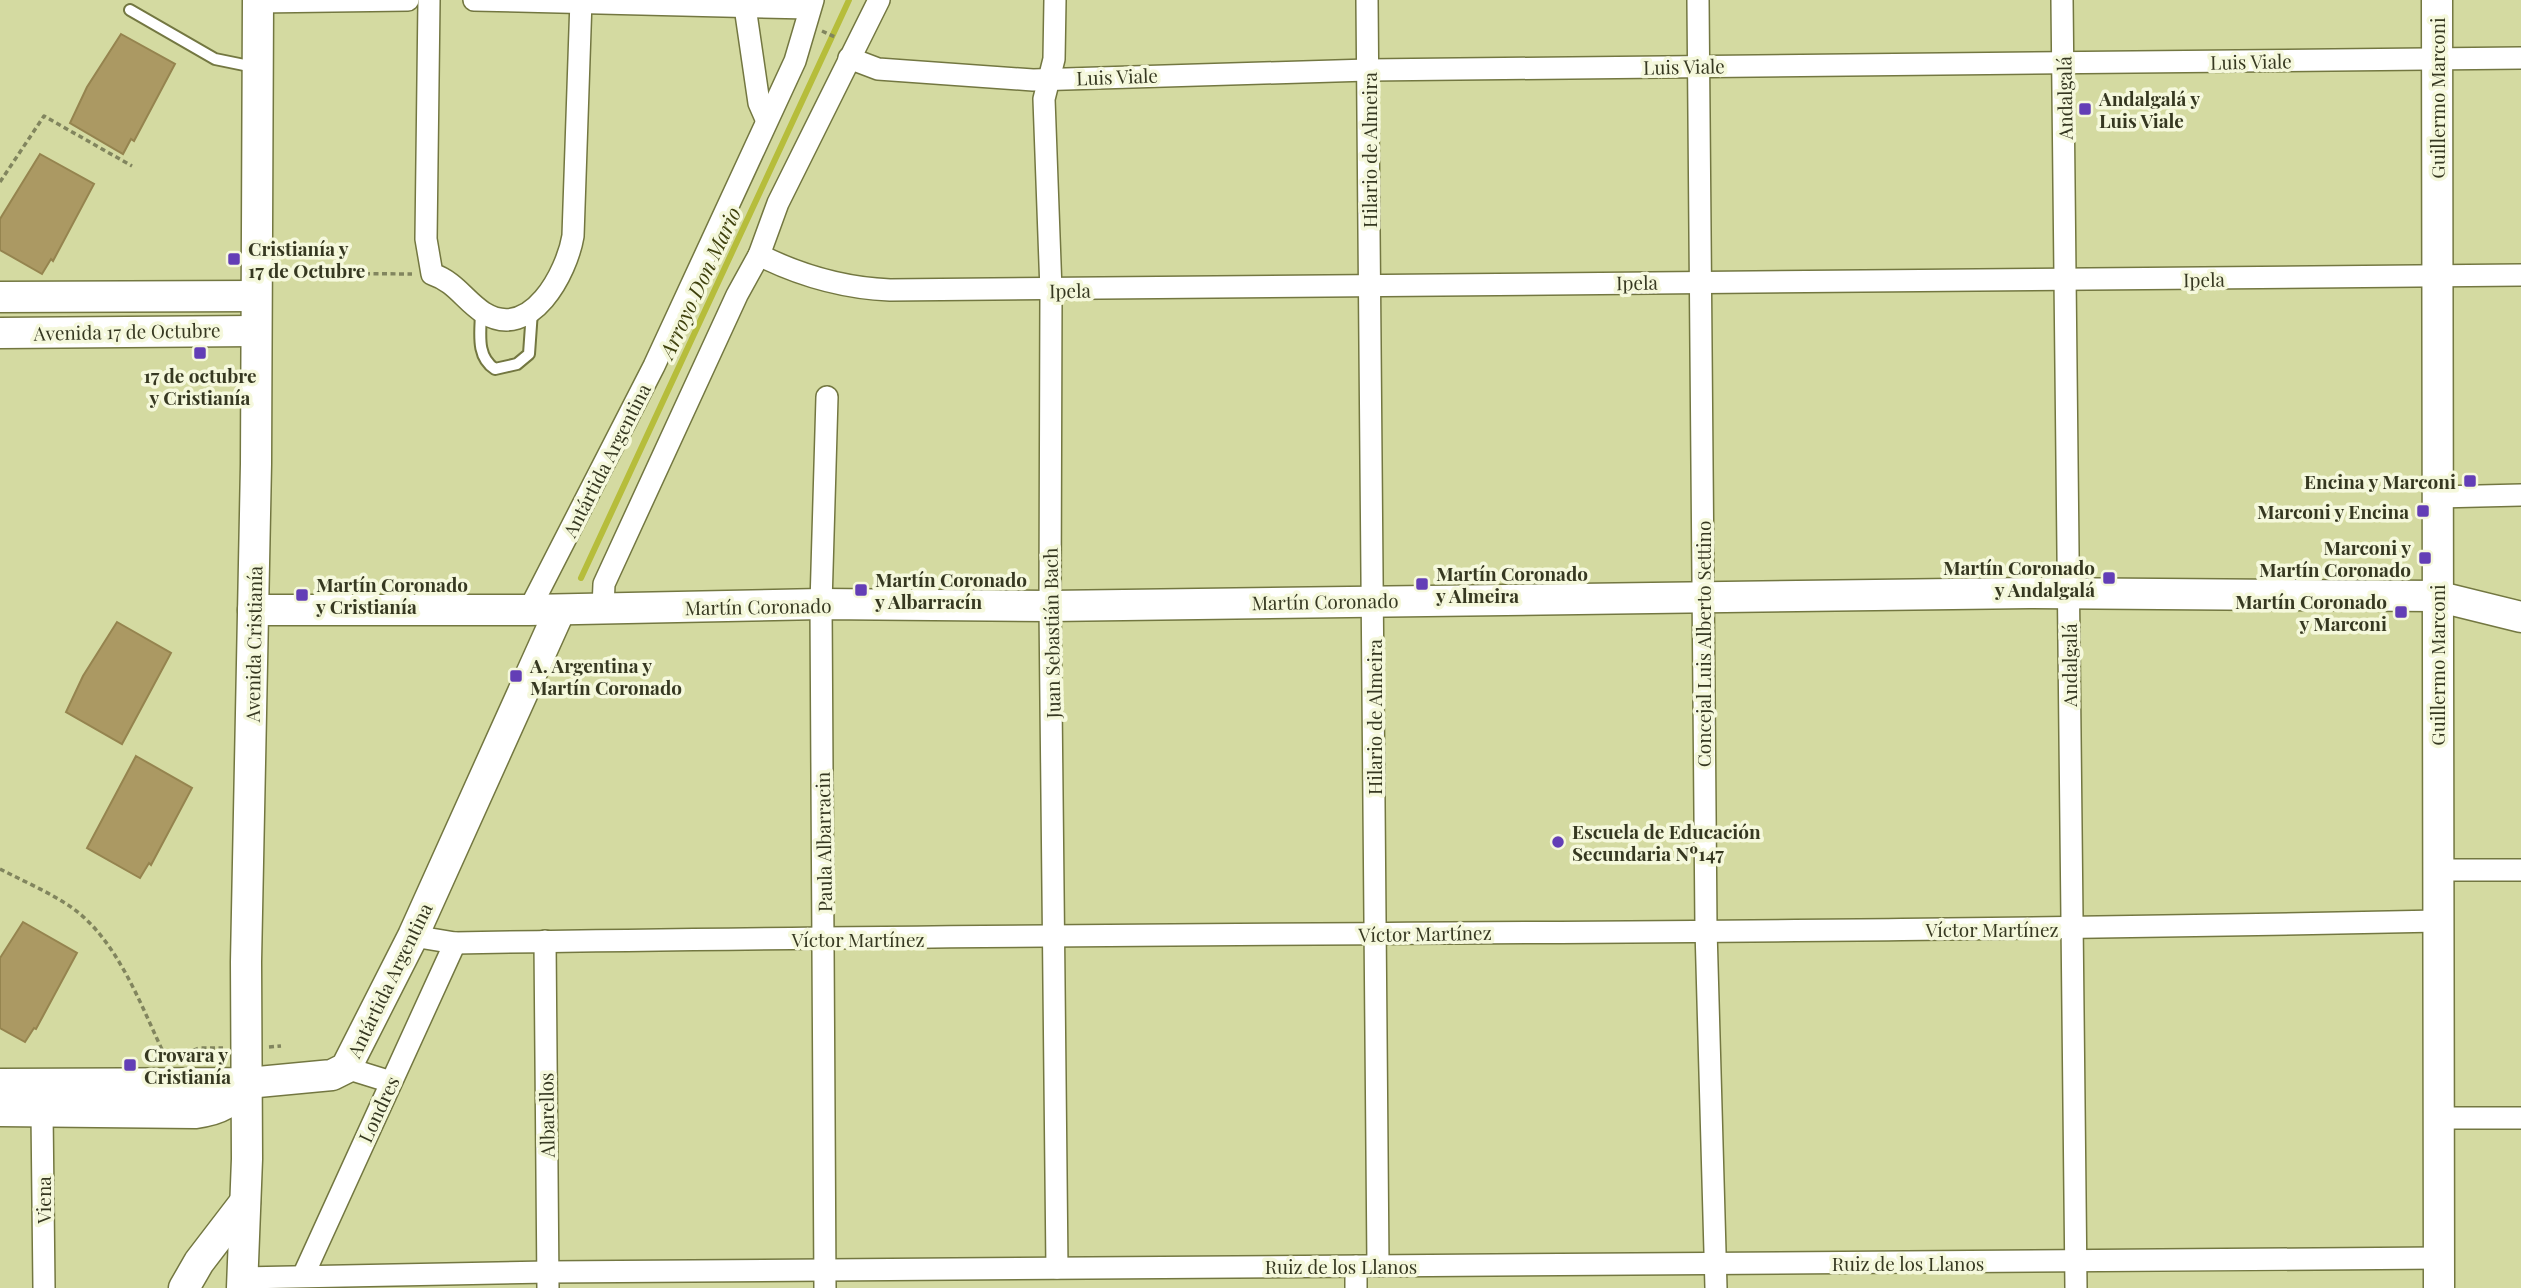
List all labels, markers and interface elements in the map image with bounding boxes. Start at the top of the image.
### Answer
street label: Guillermo Marconi [2424,17,2450,179]
street label: Luis Viale [2210,47,2292,75]
street label: Luis Viale [1643,52,1725,80]
street label: Andalgalá [2050,56,2078,141]
street label: Luis Viale [1076,62,1158,90]
street label: Hilario de Almeira [1356,71,1382,228]
place label: Andalgalá y Luis Viale [2098,85,2200,133]
marker: Andalgalá y Luis Viale [2077,101,2093,117]
water label: Arroyo Don Mario [651,202,746,364]
place label: Cristianía y 17 de Octubre [248,235,365,283]
marker: Cristianía y 17 de Octubre [226,251,242,267]
street label: Ipela [2183,266,2226,292]
street label: Ipela [1616,269,1659,295]
street label: Ipela [1049,277,1092,303]
street label: Avenida 17 de Octubre [32,316,221,346]
marker: 17 de octubre y Cristianía [192,345,208,361]
place label: 17 de octubre y Cristianía [144,362,257,410]
street label: Antártida Argentina [556,378,656,542]
place label: Encina y Marconi [2304,468,2456,494]
marker: Encina y Marconi [2462,473,2478,489]
place label: Marconi y Encina [2257,498,2409,524]
marker: Marconi y Encina [2415,503,2431,519]
street label: Concejal Luis Alberto Settino [1690,521,1716,767]
place label: Marconi y Martín Coronado [2259,534,2411,582]
street label: Juan Sebastián Bach [1037,547,1066,720]
marker: Marconi y Martín Coronado [2417,550,2433,566]
place label: Martín Coronado y Andalgalá [1943,554,2095,602]
place label: Martín Coronado y Almeira [1435,560,1588,608]
street label: Avenida Cristianía [239,565,267,723]
place label: Martín Coronado y Albarracín [874,566,1027,614]
marker: Martín Coronado y Andalgalá [2101,570,2117,586]
place label: Martín Coronado y Cristianía [315,571,468,619]
marker: Martín Coronado y Almeira [1414,576,1430,592]
marker: Martín Coronado y Albarracín [853,582,869,598]
street label: Guillermo Marconi [2424,584,2450,746]
marker: Martín Coronado y Cristianía [294,587,310,603]
street label: Martín Coronado [1251,587,1399,615]
place label: Martín Coronado y Marconi [2235,588,2387,636]
street label: Martín Coronado [684,592,832,620]
marker: Martín Coronado y Marconi [2393,604,2409,620]
street label: Andalgalá [2056,623,2082,708]
street label: Hilario de Almeira [1361,638,1387,795]
place label: A. Argentina y Martín Coronado [529,652,682,700]
marker: A. Argentina y Martín Coronado [508,668,524,684]
street label: Paula Albarracin [809,771,837,912]
place label: Escuela de Educación Secundaria Nº147 [1572,818,1761,866]
marker: Escuela de Educación Secundaria Nº147 [1550,834,1566,850]
street label: Antártida Argentina [340,898,438,1063]
street label: Víctor Martínez [1924,916,2059,942]
street label: Víctor Martínez [1357,919,1492,947]
street label: Víctor Martínez [790,926,925,952]
place label: Crovara y Cristianía [144,1041,231,1089]
marker: Crovara y Cristianía [122,1057,138,1073]
street label: Londres [351,1072,405,1146]
street label: Albarellos [532,1072,560,1159]
street label: Viena [30,1176,56,1225]
street label: Ruiz de los Llanos [1832,1250,1984,1276]
street label: Ruiz de los Llanos [1265,1253,1417,1279]

